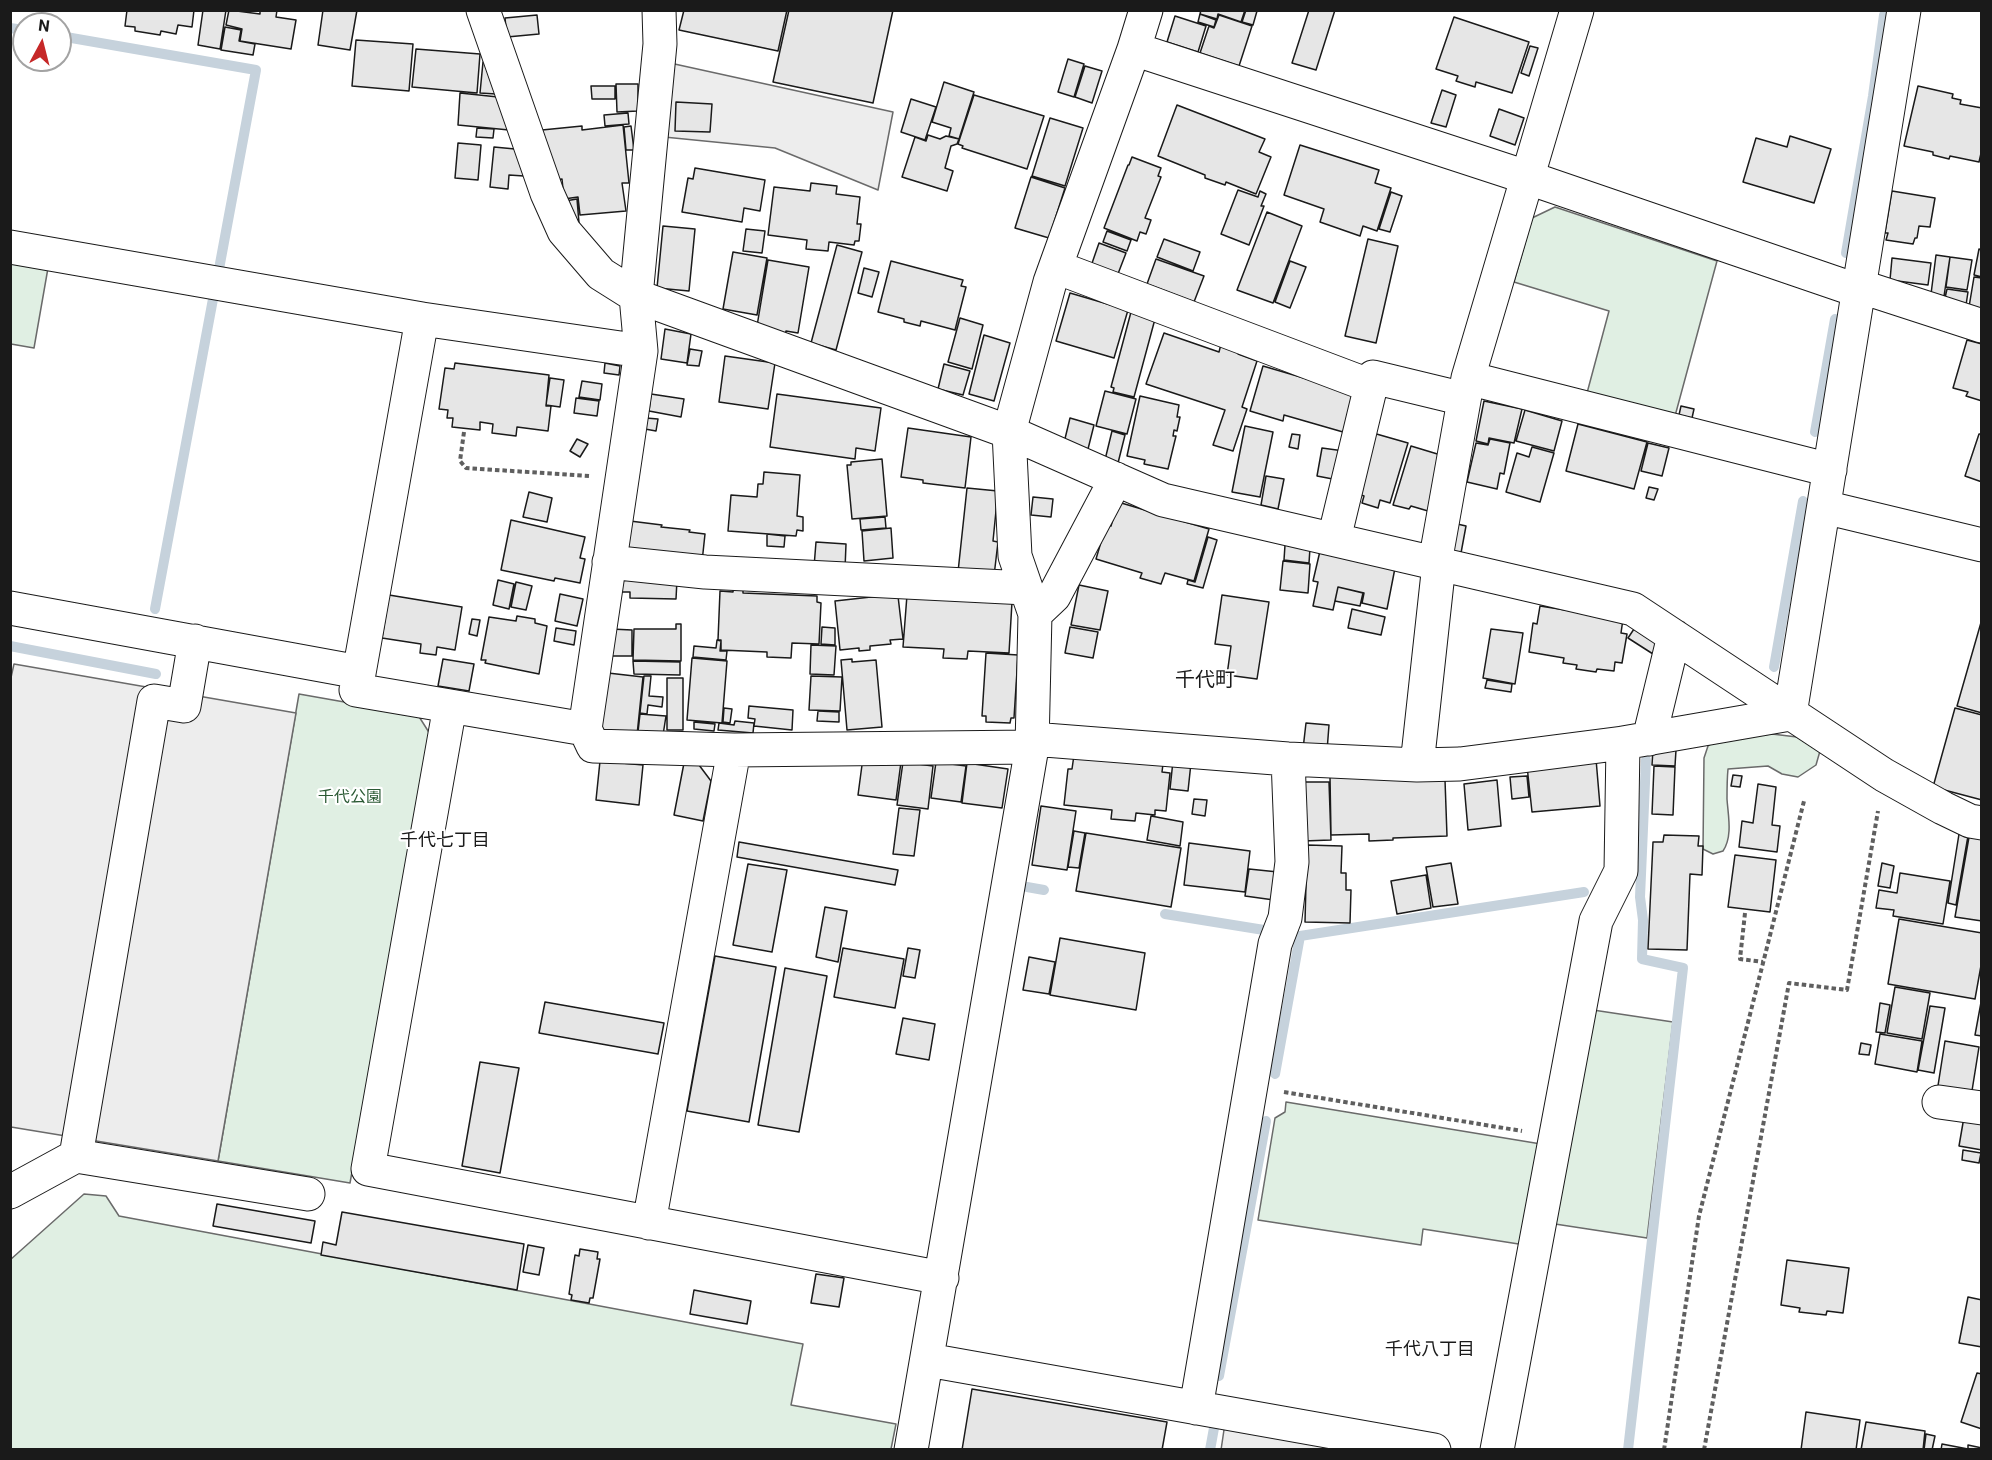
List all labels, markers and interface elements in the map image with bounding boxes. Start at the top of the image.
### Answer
north arrow [12,12,72,72]
text: N [37,16,51,36]
district label: 千代町 [1175,669,1235,693]
park label: 千代公園 [318,788,382,808]
district label: 千代七丁目 [400,830,490,852]
district label: 千代八丁目 [1385,1339,1475,1361]

